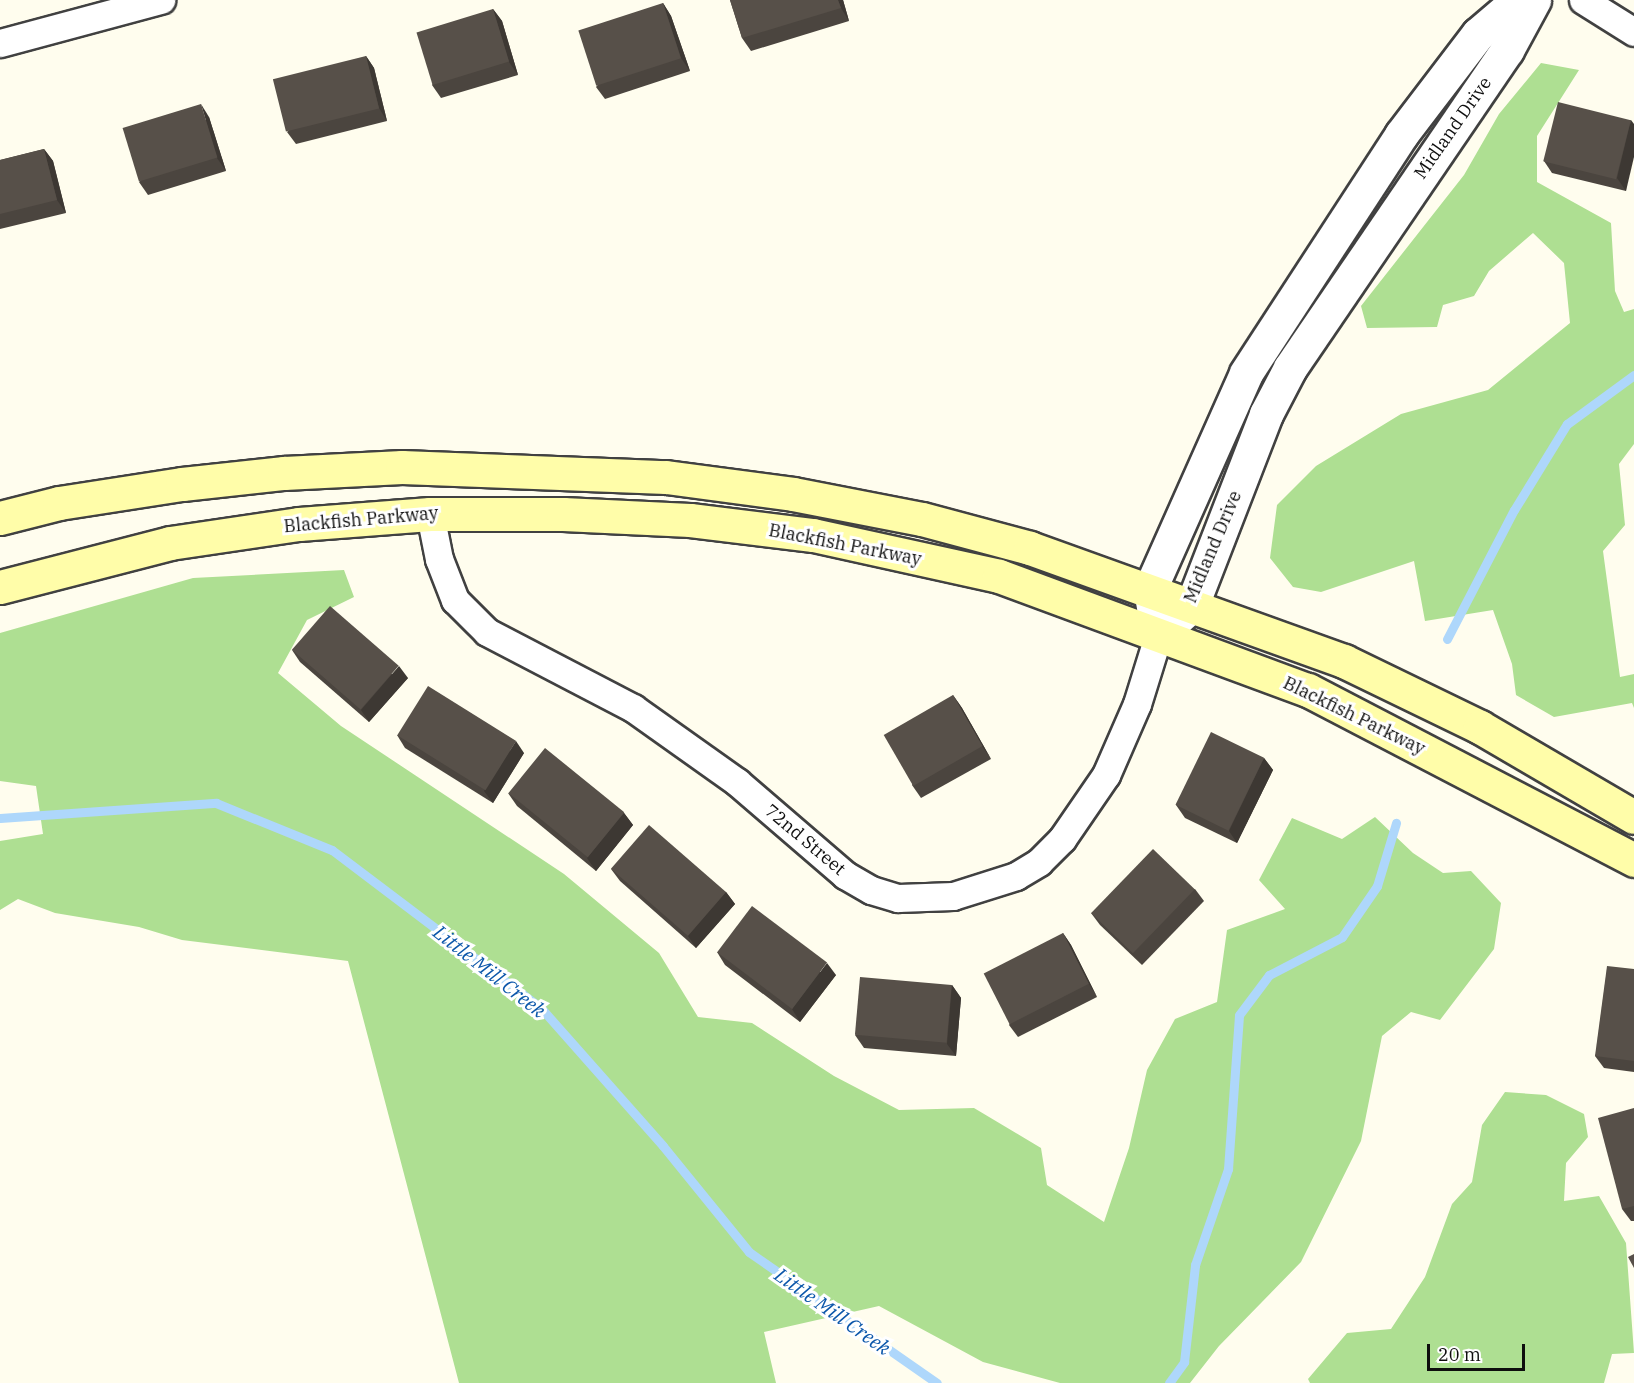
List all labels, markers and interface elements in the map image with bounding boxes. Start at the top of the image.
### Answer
street label: Midland Drive [1410,73,1496,183]
street label: Midland Drive [1180,488,1246,606]
street label: Blackfish Parkway [283,502,439,538]
street label: Blackfish Parkway [767,520,923,570]
street label: Blackfish Parkway [1280,672,1428,760]
street label: 72nd Street [760,800,850,880]
water label: Little Mill Creek [429,920,551,1022]
water label: Little Mill Creek [770,1262,896,1360]
scale bar [1430,1332,1528,1370]
text: 20 m [1438,1343,1481,1366]

